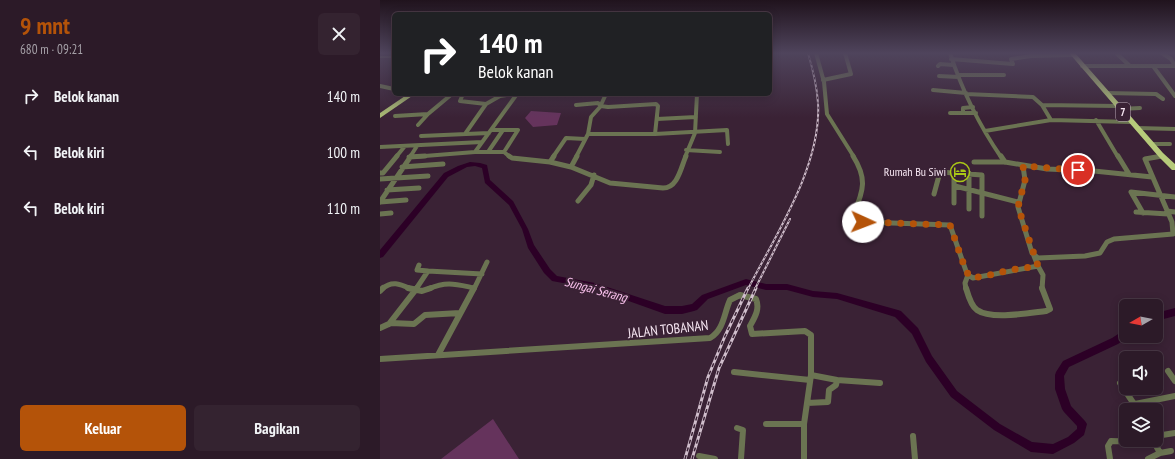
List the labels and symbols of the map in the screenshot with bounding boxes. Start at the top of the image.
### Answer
road number: 7 [1116,103,1130,121]
pin [1061,153,1095,187]
hotel icon: Rumah Bu Siwi [949,161,971,183]
place label: Rumah Bu Siwi [884,164,946,179]
position arrow [842,201,884,243]
water label: Sungai Serang [563,273,630,306]
north arrow [1119,299,1163,343]
street label: JALAN TOBANAN [626,316,709,342]

